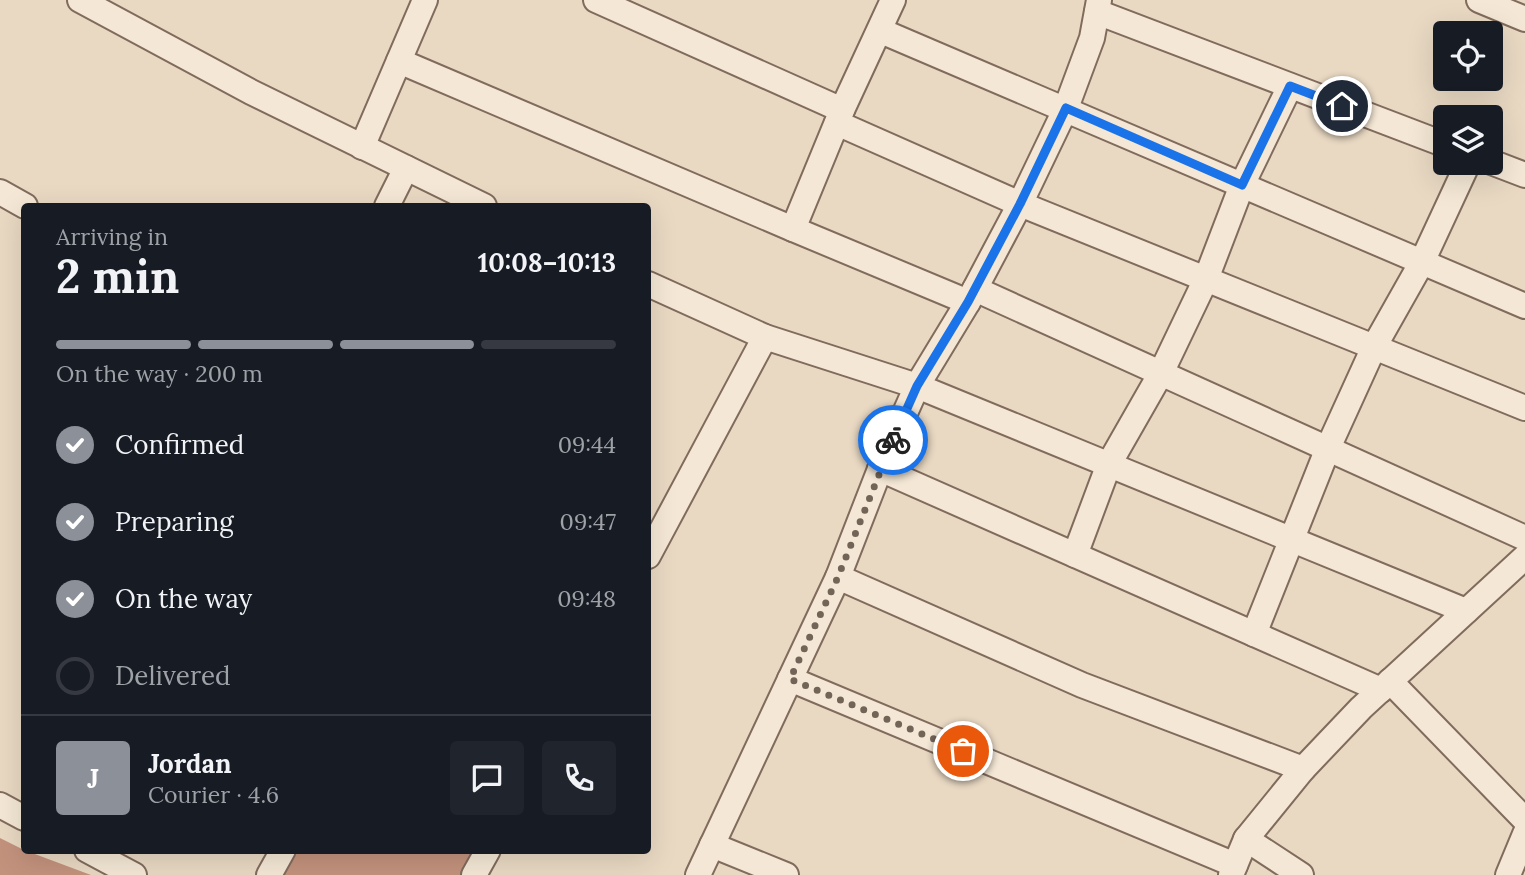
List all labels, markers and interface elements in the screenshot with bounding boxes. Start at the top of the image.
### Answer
map controls [1433,21,1503,175]
button: locate [1433,21,1503,91]
pin [1312,76,1372,136]
icon: home [1323,87,1361,125]
button: layers [1433,105,1503,175]
text: Arriving in [56,222,168,251]
text: 10:08–10:13 [478,246,616,279]
text: 2 min [56,247,179,306]
text: On the way · 200 m [56,359,263,388]
courier [858,405,928,475]
icon: bike [874,421,912,459]
icon: check [56,426,94,464]
text: Confirmed [115,428,244,461]
text: 09:44 [558,430,616,459]
icon: check [56,503,94,541]
text: Preparing [115,505,234,538]
text: 09:47 [560,507,616,536]
icon: check [56,580,94,618]
text: On the way [115,582,252,615]
text: 09:48 [557,584,616,613]
text: Delivered [115,659,231,692]
pin [933,721,993,781]
icon: bag [944,732,982,770]
button: chat [450,741,524,815]
button: phone [542,741,616,815]
text: Jordan [148,747,232,780]
text: J [87,762,99,795]
text: Courier · 4.6 [148,780,279,809]

